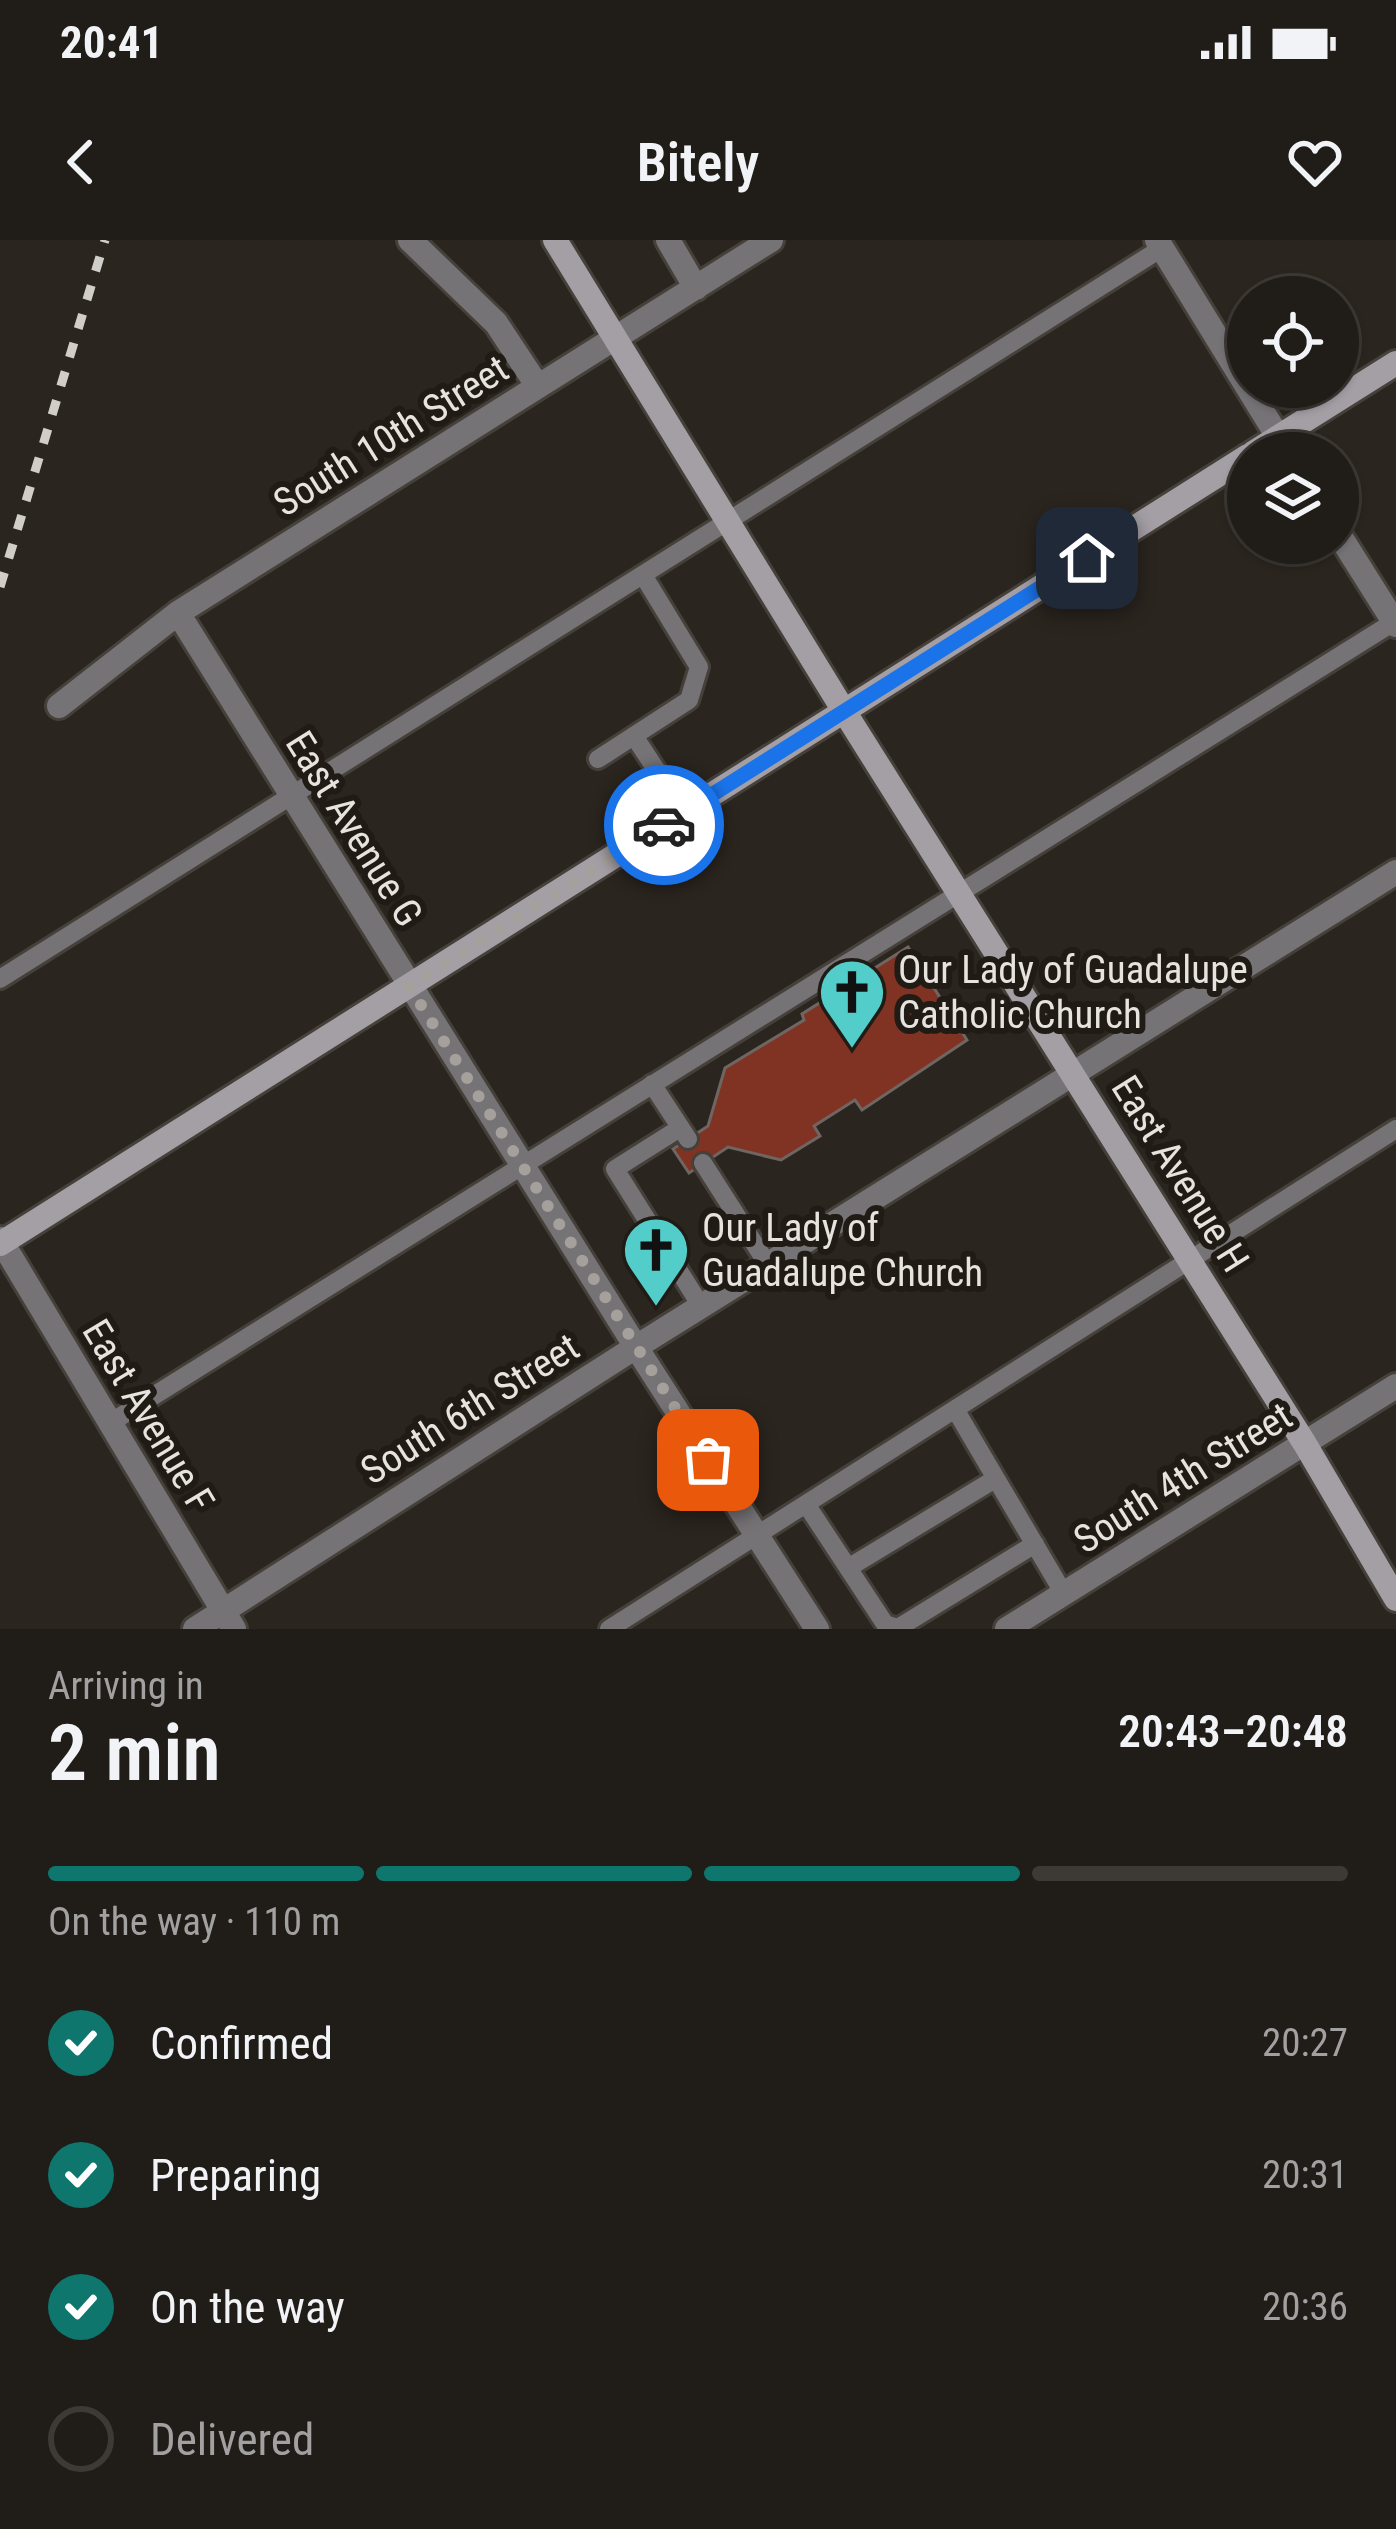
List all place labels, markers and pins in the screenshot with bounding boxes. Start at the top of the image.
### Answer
pin [1036,507,1138,609]
place label: Our Lady of Guadalupe Catholic Church [898,947,1248,1038]
church icon: Our Lady of Guadalupe Catholic Church [817,957,887,1051]
place label: Our Lady of Guadalupe Church [702,1205,983,1296]
church icon: Our Lady of Guadalupe Church [621,1215,691,1309]
pin [657,1409,759,1511]

